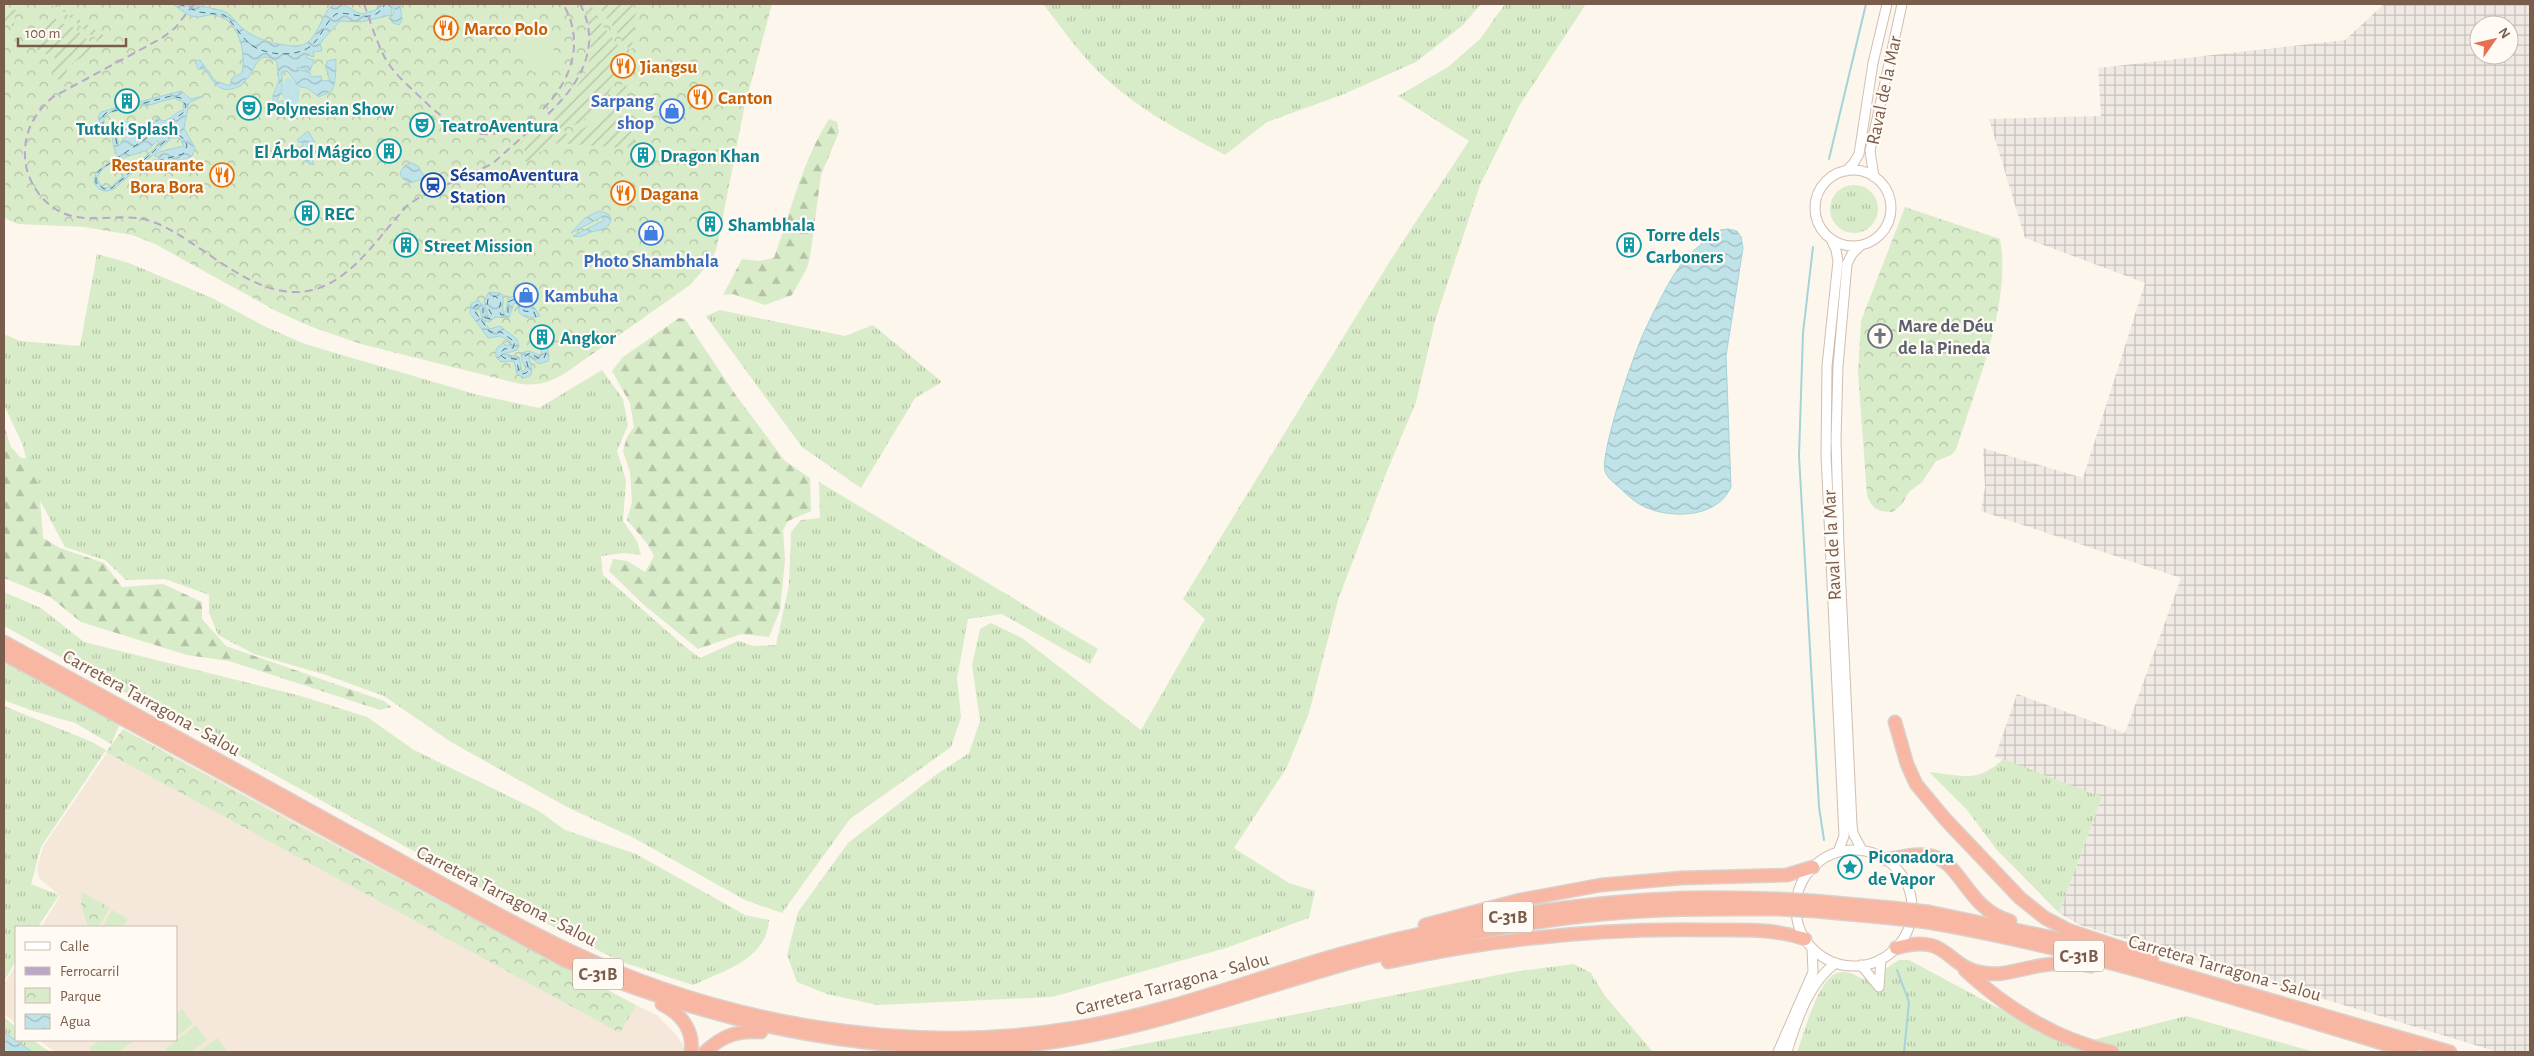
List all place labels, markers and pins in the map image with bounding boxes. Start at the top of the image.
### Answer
restaurant icon: Marco Polo [433,15,459,41]
place label: Marco Polo [464,20,548,39]
restaurant icon: Jiangsu [610,53,636,79]
place label: Jiangsu [640,58,697,77]
restaurant icon: Canton [687,84,713,110]
building icon: Tutuki Splash [114,88,140,114]
place label: Canton [718,89,773,108]
place label: Sarpang shop [591,92,654,133]
theatre icon: Polynesian Show [236,95,262,121]
shop icon: Sarpang shop [659,98,685,124]
place label: Polynesian Show [266,100,395,119]
theatre icon: TeatroAventura [409,112,435,138]
place label: TeatroAventura [440,117,559,136]
place label: Tutuki Splash [76,120,178,139]
building icon: El Árbol Mágico [376,138,402,164]
place label: El Árbol Mágico [254,141,372,162]
building icon: Dragon Khan [630,142,656,168]
place label: Dragon Khan [660,147,760,166]
place label: Restaurante Bora Bora [111,156,204,197]
restaurant icon: Restaurante Bora Bora [209,162,235,188]
place label: SésamoAventura Station [450,166,579,207]
station icon: SésamoAventura Station [420,172,446,198]
restaurant icon: Dagana [610,180,636,206]
place label: Dagana [640,185,699,204]
building icon: REC [294,200,320,226]
place label: REC [324,205,355,224]
building icon: Shambhala [697,211,723,237]
place label: Shambhala [728,216,815,235]
shop icon: Photo Shambhala [638,220,664,246]
place label: Torre dels Carboners [1646,226,1723,267]
building icon: Street Mission [393,232,419,258]
building icon: Torre dels Carboners [1616,232,1642,258]
place label: Street Mission [424,237,533,256]
place label: Photo Shambhala [583,252,719,271]
shop icon: Kambuha [513,282,539,308]
place label: Kambuha [544,287,618,306]
place label: Mare de Déu de la Pineda [1898,317,1994,358]
church icon: Mare de Déu de la Pineda [1867,323,1893,349]
building icon: Angkor [529,324,555,350]
place label: Angkor [560,329,616,348]
place label: Piconadora de Vapor [1868,848,1954,889]
place icon: Piconadora de Vapor [1837,854,1863,880]

